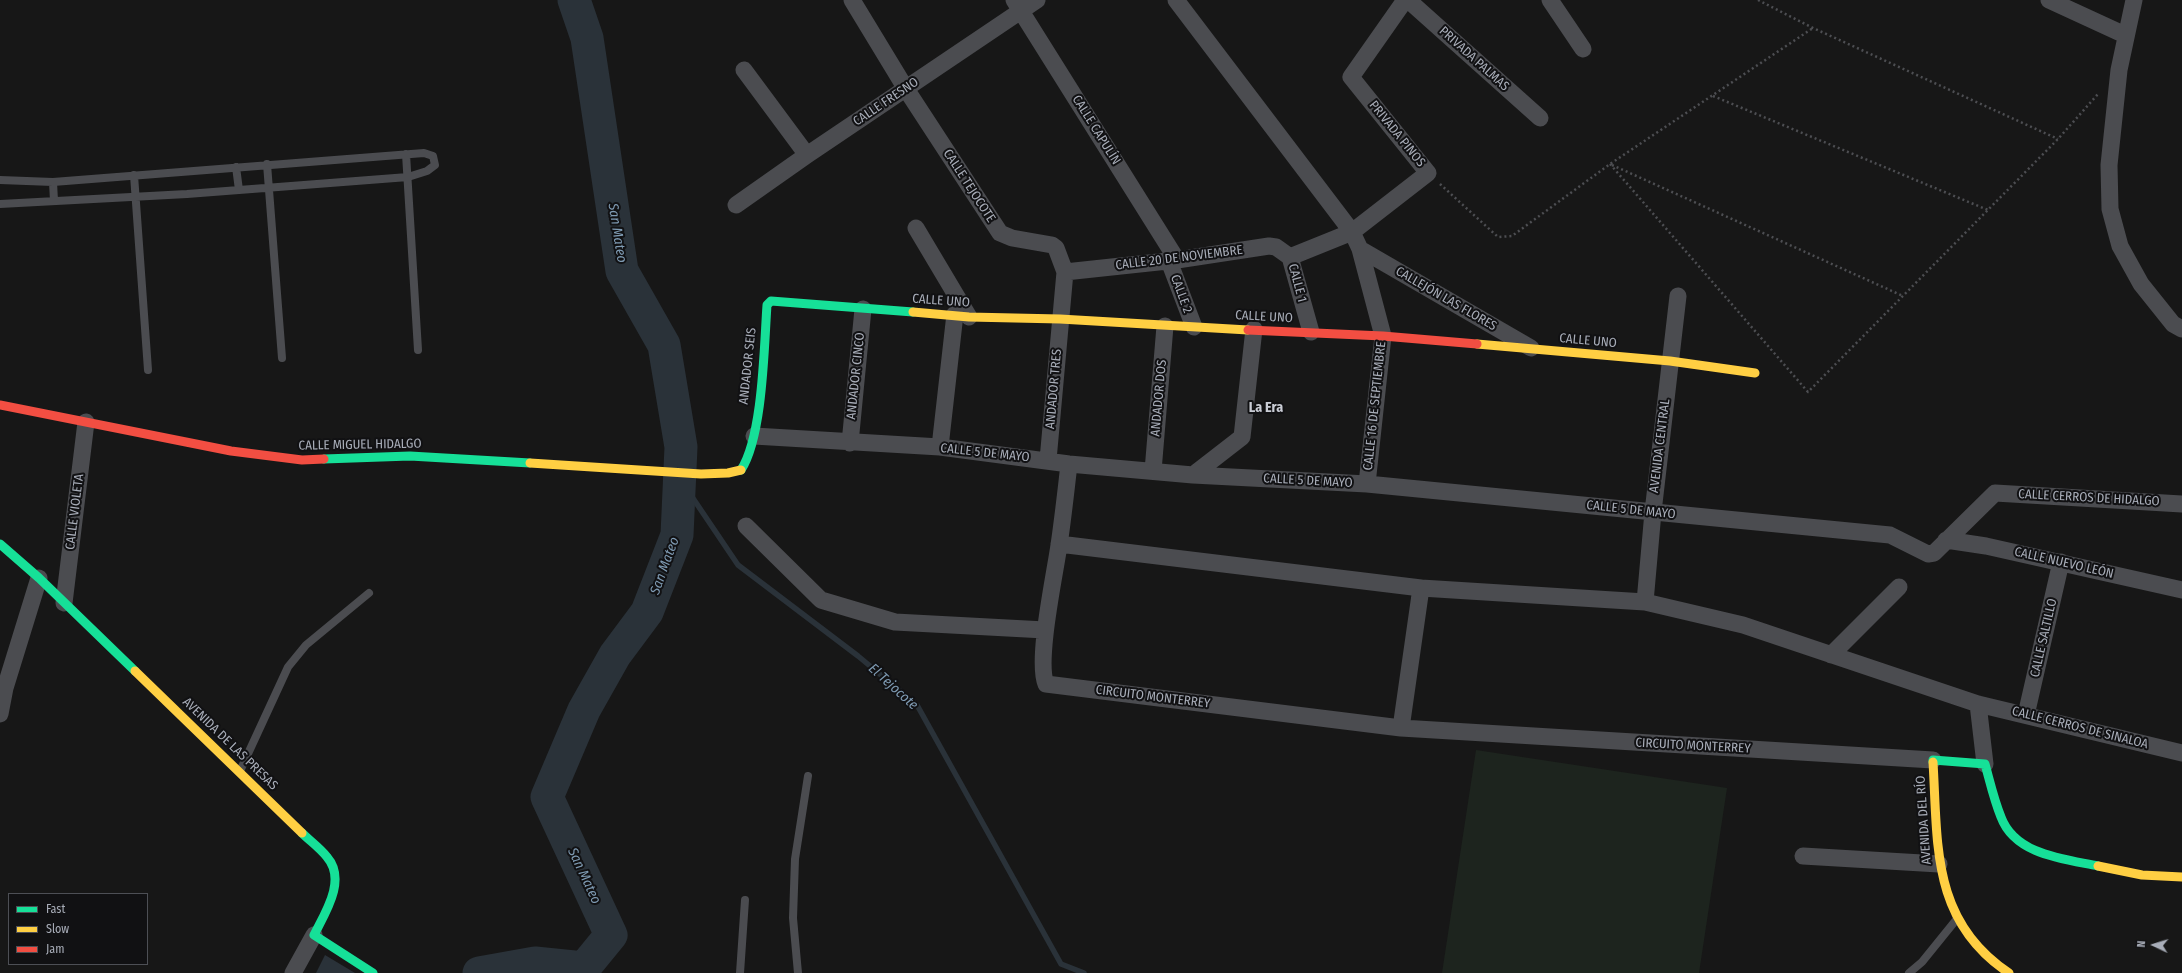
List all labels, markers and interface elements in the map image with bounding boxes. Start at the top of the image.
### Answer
street label: PRIVADA PALMAS [1436,23,1512,95]
street label: CALLE FRESNO [850,74,922,130]
street label: CALLE CAPULÍN [1068,92,1124,168]
street label: PRIVADA PINOS [1366,98,1428,170]
street label: CALLE TEJOCOTE [940,147,998,225]
water label: San Mateo [604,202,630,264]
street label: CALLE 20 DE NOVIEMBRE [1115,242,1243,274]
street label: CALLE 1 [1284,262,1310,304]
street label: CALLEJÓN LAS FLORES [1393,264,1499,334]
street label: CALLE 2 [1167,273,1195,315]
street label: CALLE UNO [912,291,970,311]
street label: CALLE UNO [1235,308,1293,326]
street label: ANDADOR SEIS [736,327,760,405]
street label: CALLE UNO [1559,331,1617,351]
street label: ANDADOR CINCO [844,332,868,420]
street label: CALLE 16 DE SEPTIEMBRE [1360,341,1390,471]
street label: ANDADOR TRES [1043,348,1065,430]
street label: ANDADOR DOS [1148,359,1170,437]
street label: AVENIDA CENTRAL [1647,398,1673,494]
district label: La Era [1249,400,1283,416]
street label: CALLE MIGUEL HIDALGO [298,436,422,454]
street label: CALLE 5 DE MAYO [940,441,1030,465]
street label: CALLE 5 DE MAYO [1263,471,1353,491]
street label: CALLE VIOLETA [63,473,87,551]
street label: CALLE CERROS DE HIDALGO [2018,487,2160,509]
street label: CALLE 5 DE MAYO [1586,498,1676,522]
water label: San Mateo [647,535,683,597]
street label: CALLE NUEVO LEÓN [2013,544,2115,582]
street label: CALLE SALTILLO [2027,597,2061,679]
water label: El Tejocote [865,660,921,714]
street label: CIRCUITO MONTERREY [1095,682,1211,712]
street label: AVENIDA DE LAS PRESAS [179,695,281,793]
street label: CALLE CERROS DE SINALOA [2010,704,2150,752]
street label: CIRCUITO MONTERREY [1635,735,1751,757]
street label: AVENIDA DEL RÍO [1913,775,1935,865]
water label: San Mateo [564,845,604,907]
legend [8,893,148,965]
text: Fast [46,902,65,916]
text: Slow [46,922,69,936]
north arrow [2134,925,2174,965]
text: N [2135,940,2148,948]
text: Jam [46,942,64,956]

